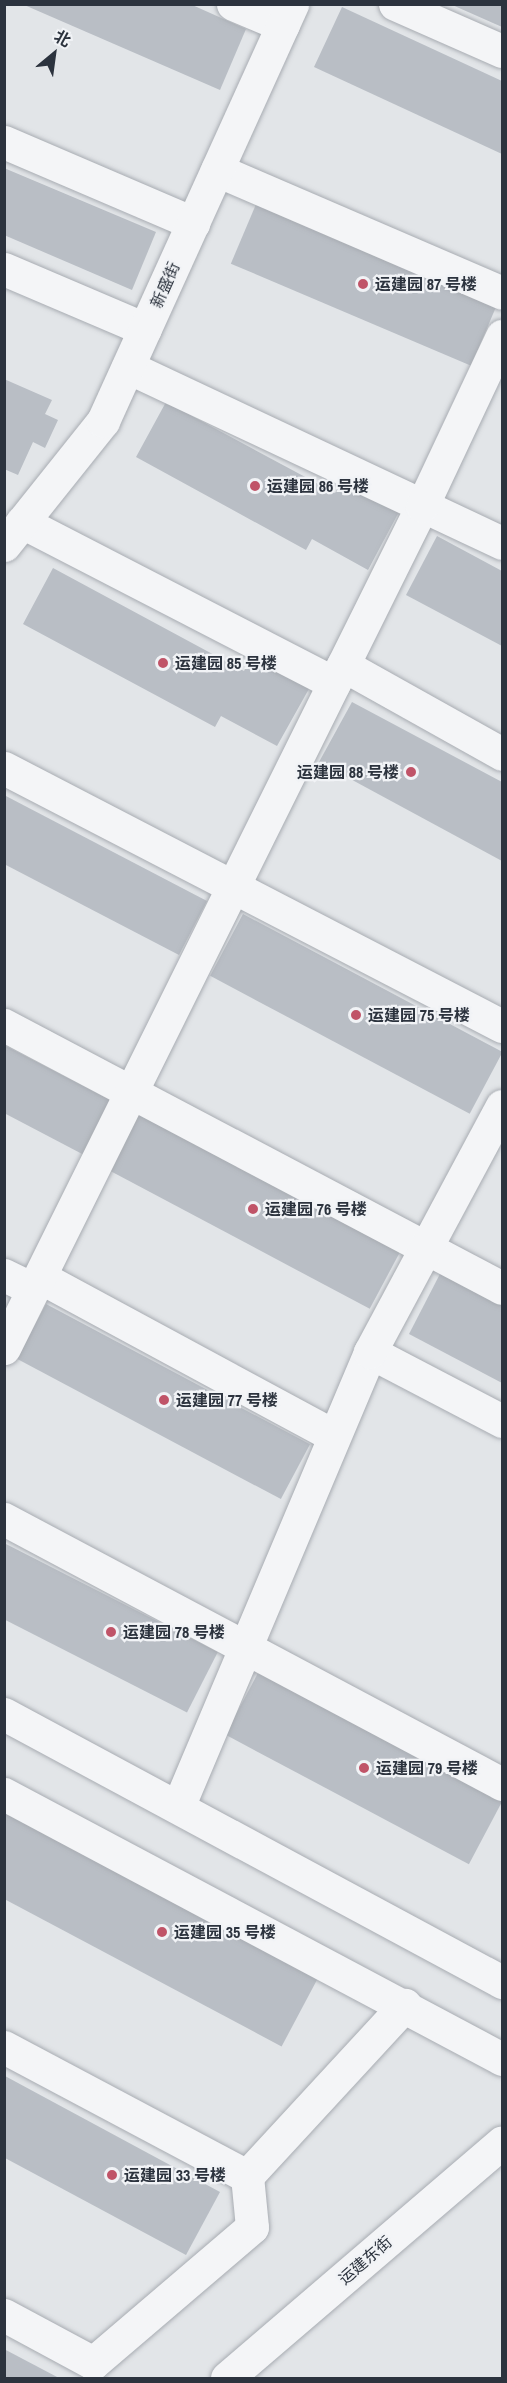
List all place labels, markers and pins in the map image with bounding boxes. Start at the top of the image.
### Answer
place label: 运建园 87 号楼 [375,274,477,294]
marker: 运建园 87 号楼 [356,277,370,291]
place label: 运建园 86 号楼 [267,476,369,496]
marker: 运建园 86 号楼 [248,479,262,493]
place label: 运建园 85 号楼 [175,653,277,673]
marker: 运建园 85 号楼 [156,656,170,670]
place label: 运建园 88 号楼 [297,762,399,782]
marker: 运建园 88 号楼 [404,765,418,779]
place label: 运建园 75 号楼 [368,1005,470,1025]
marker: 运建园 75 号楼 [349,1008,363,1022]
place label: 运建园 76 号楼 [265,1199,367,1219]
marker: 运建园 76 号楼 [246,1202,260,1216]
place label: 运建园 77 号楼 [176,1390,278,1410]
marker: 运建园 77 号楼 [157,1393,171,1407]
place label: 运建园 78 号楼 [123,1622,225,1642]
marker: 运建园 78 号楼 [104,1625,118,1639]
place label: 运建园 79 号楼 [376,1758,478,1778]
marker: 运建园 79 号楼 [357,1761,371,1775]
place label: 运建园 35 号楼 [174,1922,276,1942]
marker: 运建园 35 号楼 [155,1925,169,1939]
place label: 运建园 33 号楼 [124,2165,226,2185]
marker: 运建园 33 号楼 [105,2168,119,2182]

